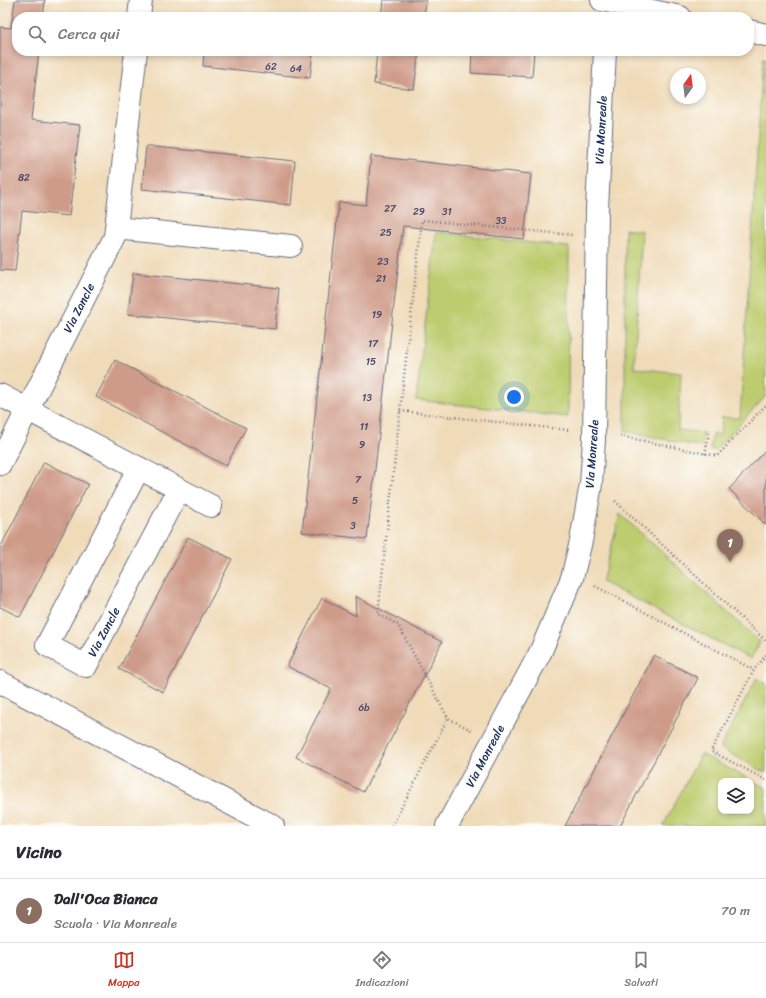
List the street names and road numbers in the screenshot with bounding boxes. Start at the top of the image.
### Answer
street label: Via Monreale [588,95,614,165]
street label: Via Zancle [57,279,101,337]
street label: Via Monreale [579,419,605,489]
street label: Via Zancle [82,603,126,661]
street label: Via Monreale [459,720,511,791]

